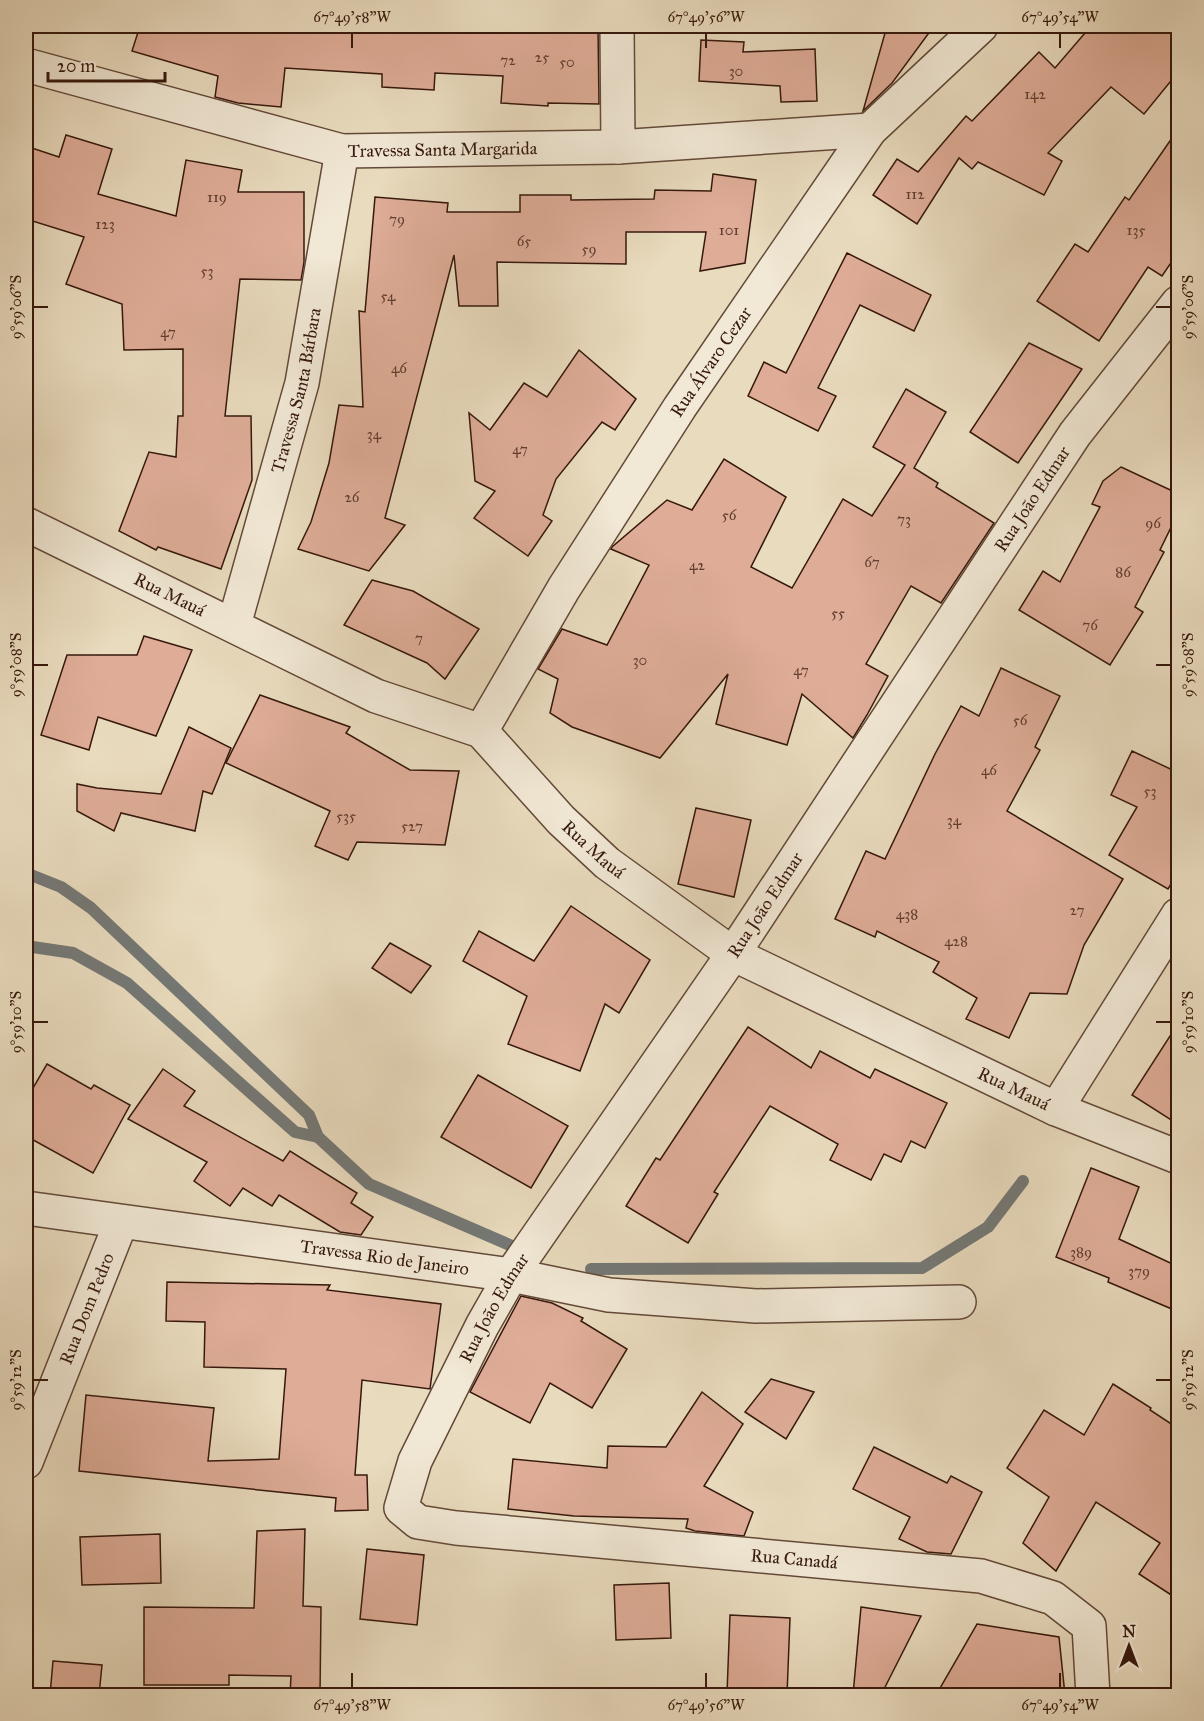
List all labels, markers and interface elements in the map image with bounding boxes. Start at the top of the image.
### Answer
text: 67°49'58"W [313,8,391,26]
text: 67°49'56"W [667,8,745,26]
text: 67°49'54"W [1021,8,1099,26]
scale bar [48,45,165,83]
house number: 25 [535,48,549,66]
house number: 72 [500,51,516,69]
house number: 50 [559,53,575,71]
text: 20 m [57,55,95,77]
house number: 30 [729,62,743,80]
house number: 142 [1024,85,1046,103]
street label: Travessa Santa Margarida [348,137,538,162]
house number: 112 [905,185,925,203]
house number: 119 [207,188,227,206]
house number: 79 [389,210,405,228]
house number: 123 [95,215,115,233]
house number: 101 [719,221,739,239]
house number: 135 [1127,221,1145,239]
house number: 65 [517,232,531,250]
house number: 59 [581,240,597,258]
house number: 53 [201,262,213,280]
text: 9°59'06"S [7,275,25,339]
text: 9°59'06"S [1179,275,1197,339]
house number: 54 [381,287,396,305]
street label: Rua Álvaro Cezar [665,302,757,421]
street label: Travessa Santa Bárbara [266,306,326,475]
house number: 47 [160,323,176,341]
house number: 46 [391,359,408,377]
house number: 34 [367,425,382,443]
house number: 47 [512,440,528,458]
street label: Rua João Edmar [990,442,1075,556]
house number: 26 [344,488,361,506]
house number: 56 [722,506,738,524]
house number: 73 [897,510,911,528]
house number: 96 [1145,514,1162,532]
house number: 67 [864,553,880,571]
house number: 42 [689,556,705,574]
house number: 86 [1115,563,1132,581]
street label: Rua Mauá [130,568,209,622]
house number: 55 [831,604,845,622]
house number: 76 [1082,616,1099,634]
house number: 7 [415,629,423,647]
text: 9°59'08"S [7,633,25,697]
text: 9°59'08"S [1179,633,1197,697]
house number: 30 [633,651,647,669]
house number: 47 [793,661,809,679]
house number: 56 [1013,711,1029,729]
house number: 46 [981,761,998,779]
house number: 53 [1144,782,1156,800]
house number: 535 [336,807,356,825]
house number: 34 [947,811,962,829]
street label: Rua Mauá [557,816,629,883]
house number: 527 [401,817,423,835]
street label: Rua João Edmar [723,848,808,962]
house number: 27 [1070,901,1085,919]
house number: 438 [896,905,918,923]
house number: 428 [944,932,968,950]
text: 9°59'10"S [7,991,25,1053]
text: 9°59'10"S [1179,991,1197,1053]
street label: Rua Mauá [974,1062,1053,1115]
street label: Travessa Rio de Janeiro [299,1235,470,1280]
house number: 389 [1070,1243,1092,1261]
street label: Rua João Edmar [455,1249,534,1366]
street label: Rua Dom Pedro [55,1250,119,1368]
house number: 379 [1128,1262,1150,1280]
text: 9°59'12"S [7,1349,25,1411]
text: 9°59'12"S [1179,1349,1197,1411]
street label: Rua Canadá [749,1544,839,1574]
north arrow [1099,1616,1159,1676]
text: N [1122,1622,1136,1641]
text: 67°49'58"W [313,1696,391,1714]
text: 67°49'56"W [667,1696,745,1714]
text: 67°49'54"W [1021,1696,1099,1714]

